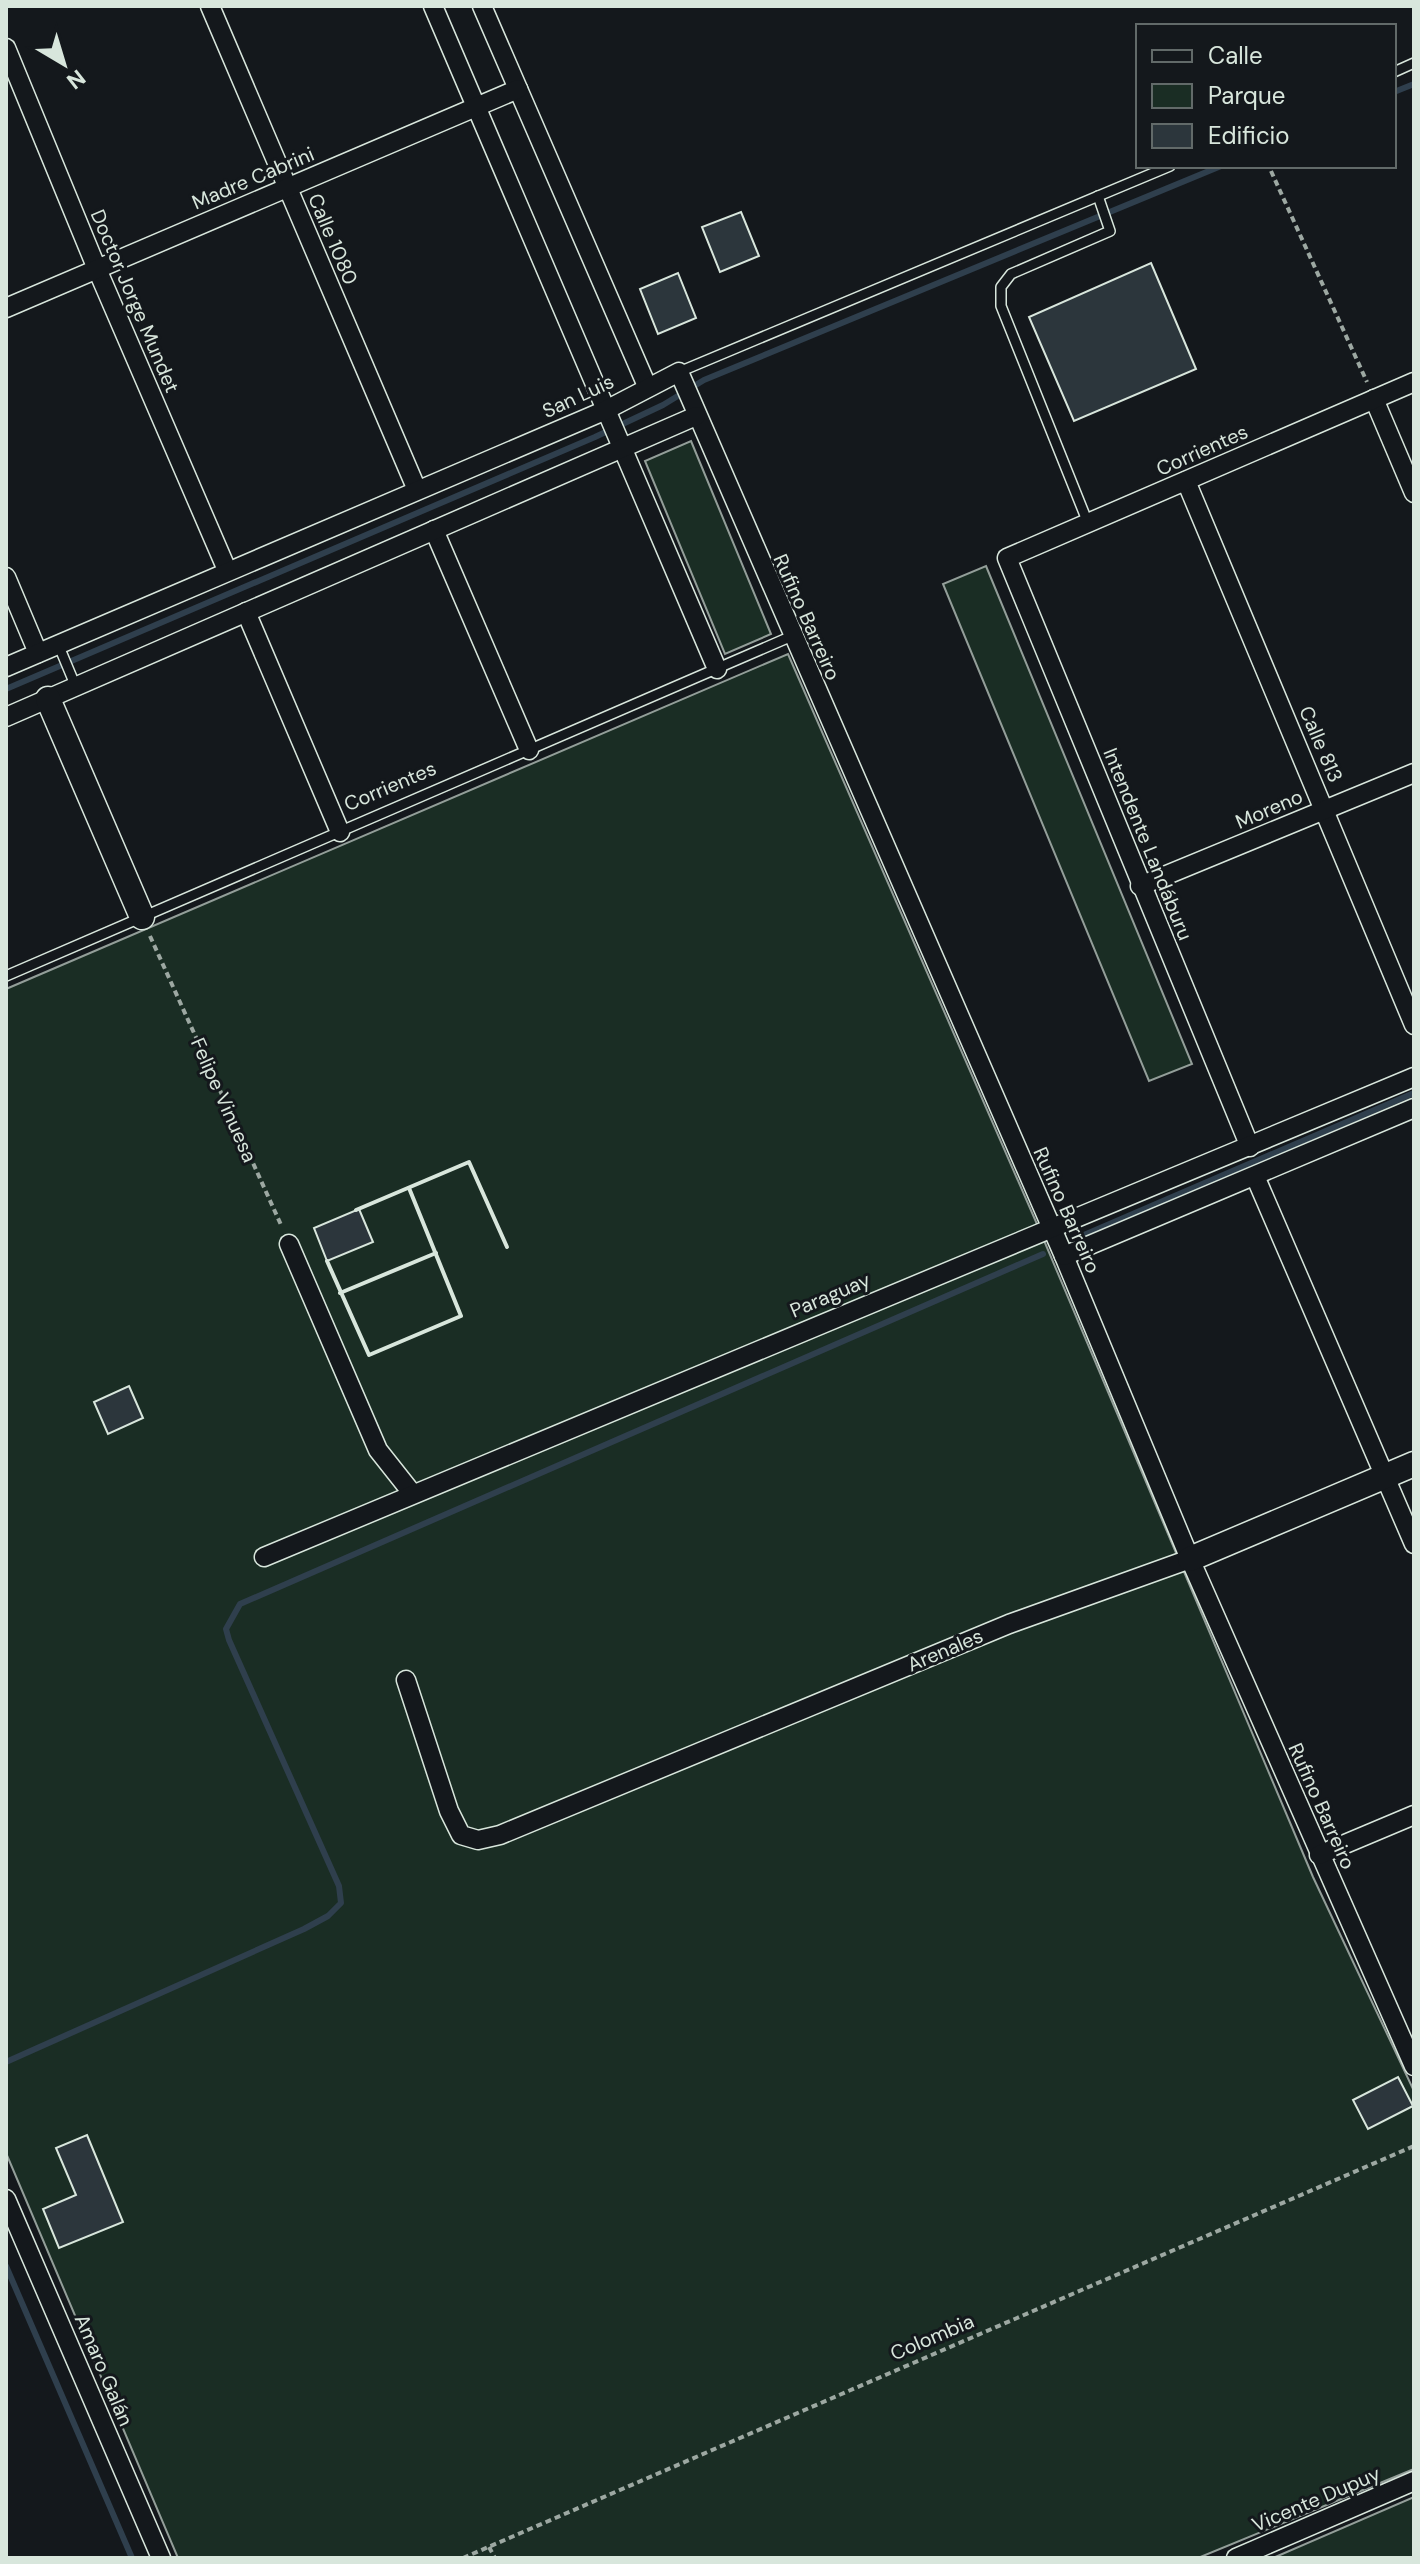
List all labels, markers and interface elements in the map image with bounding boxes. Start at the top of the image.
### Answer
north arrow [24,24,104,104]
legend [1136,24,1396,168]
text: Calle [1208,40,1263,71]
text: N [61,63,91,96]
text: Parque [1208,80,1285,111]
text: Edificio [1208,120,1290,151]
street label: Madre Cabrini [188,141,318,215]
street label: Calle 1080 [302,189,364,289]
street label: Doctor Jorge Mundet [85,205,185,397]
street label: San Luis [538,368,618,424]
street label: Corrientes [1152,418,1252,482]
street label: Rufino Barreiro [768,550,846,684]
street label: Calle 813 [1293,702,1349,786]
street label: Intendente Landáburu [1097,744,1199,944]
street label: Corrientes [340,755,440,817]
street label: Moreno [1232,783,1306,835]
street label: Felipe Vinuesa [185,1034,263,1166]
street label: Rufino Barreiro [1028,1143,1106,1277]
street label: Paraguay [786,1267,874,1323]
street label: Arenales [903,1622,987,1678]
street label: Rufino Barreiro [1283,1739,1361,1873]
street label: Colombia [886,2308,978,2366]
street label: Amaro Galán [69,2310,139,2430]
street label: Vicente Dupuy [1248,2460,1384,2538]

